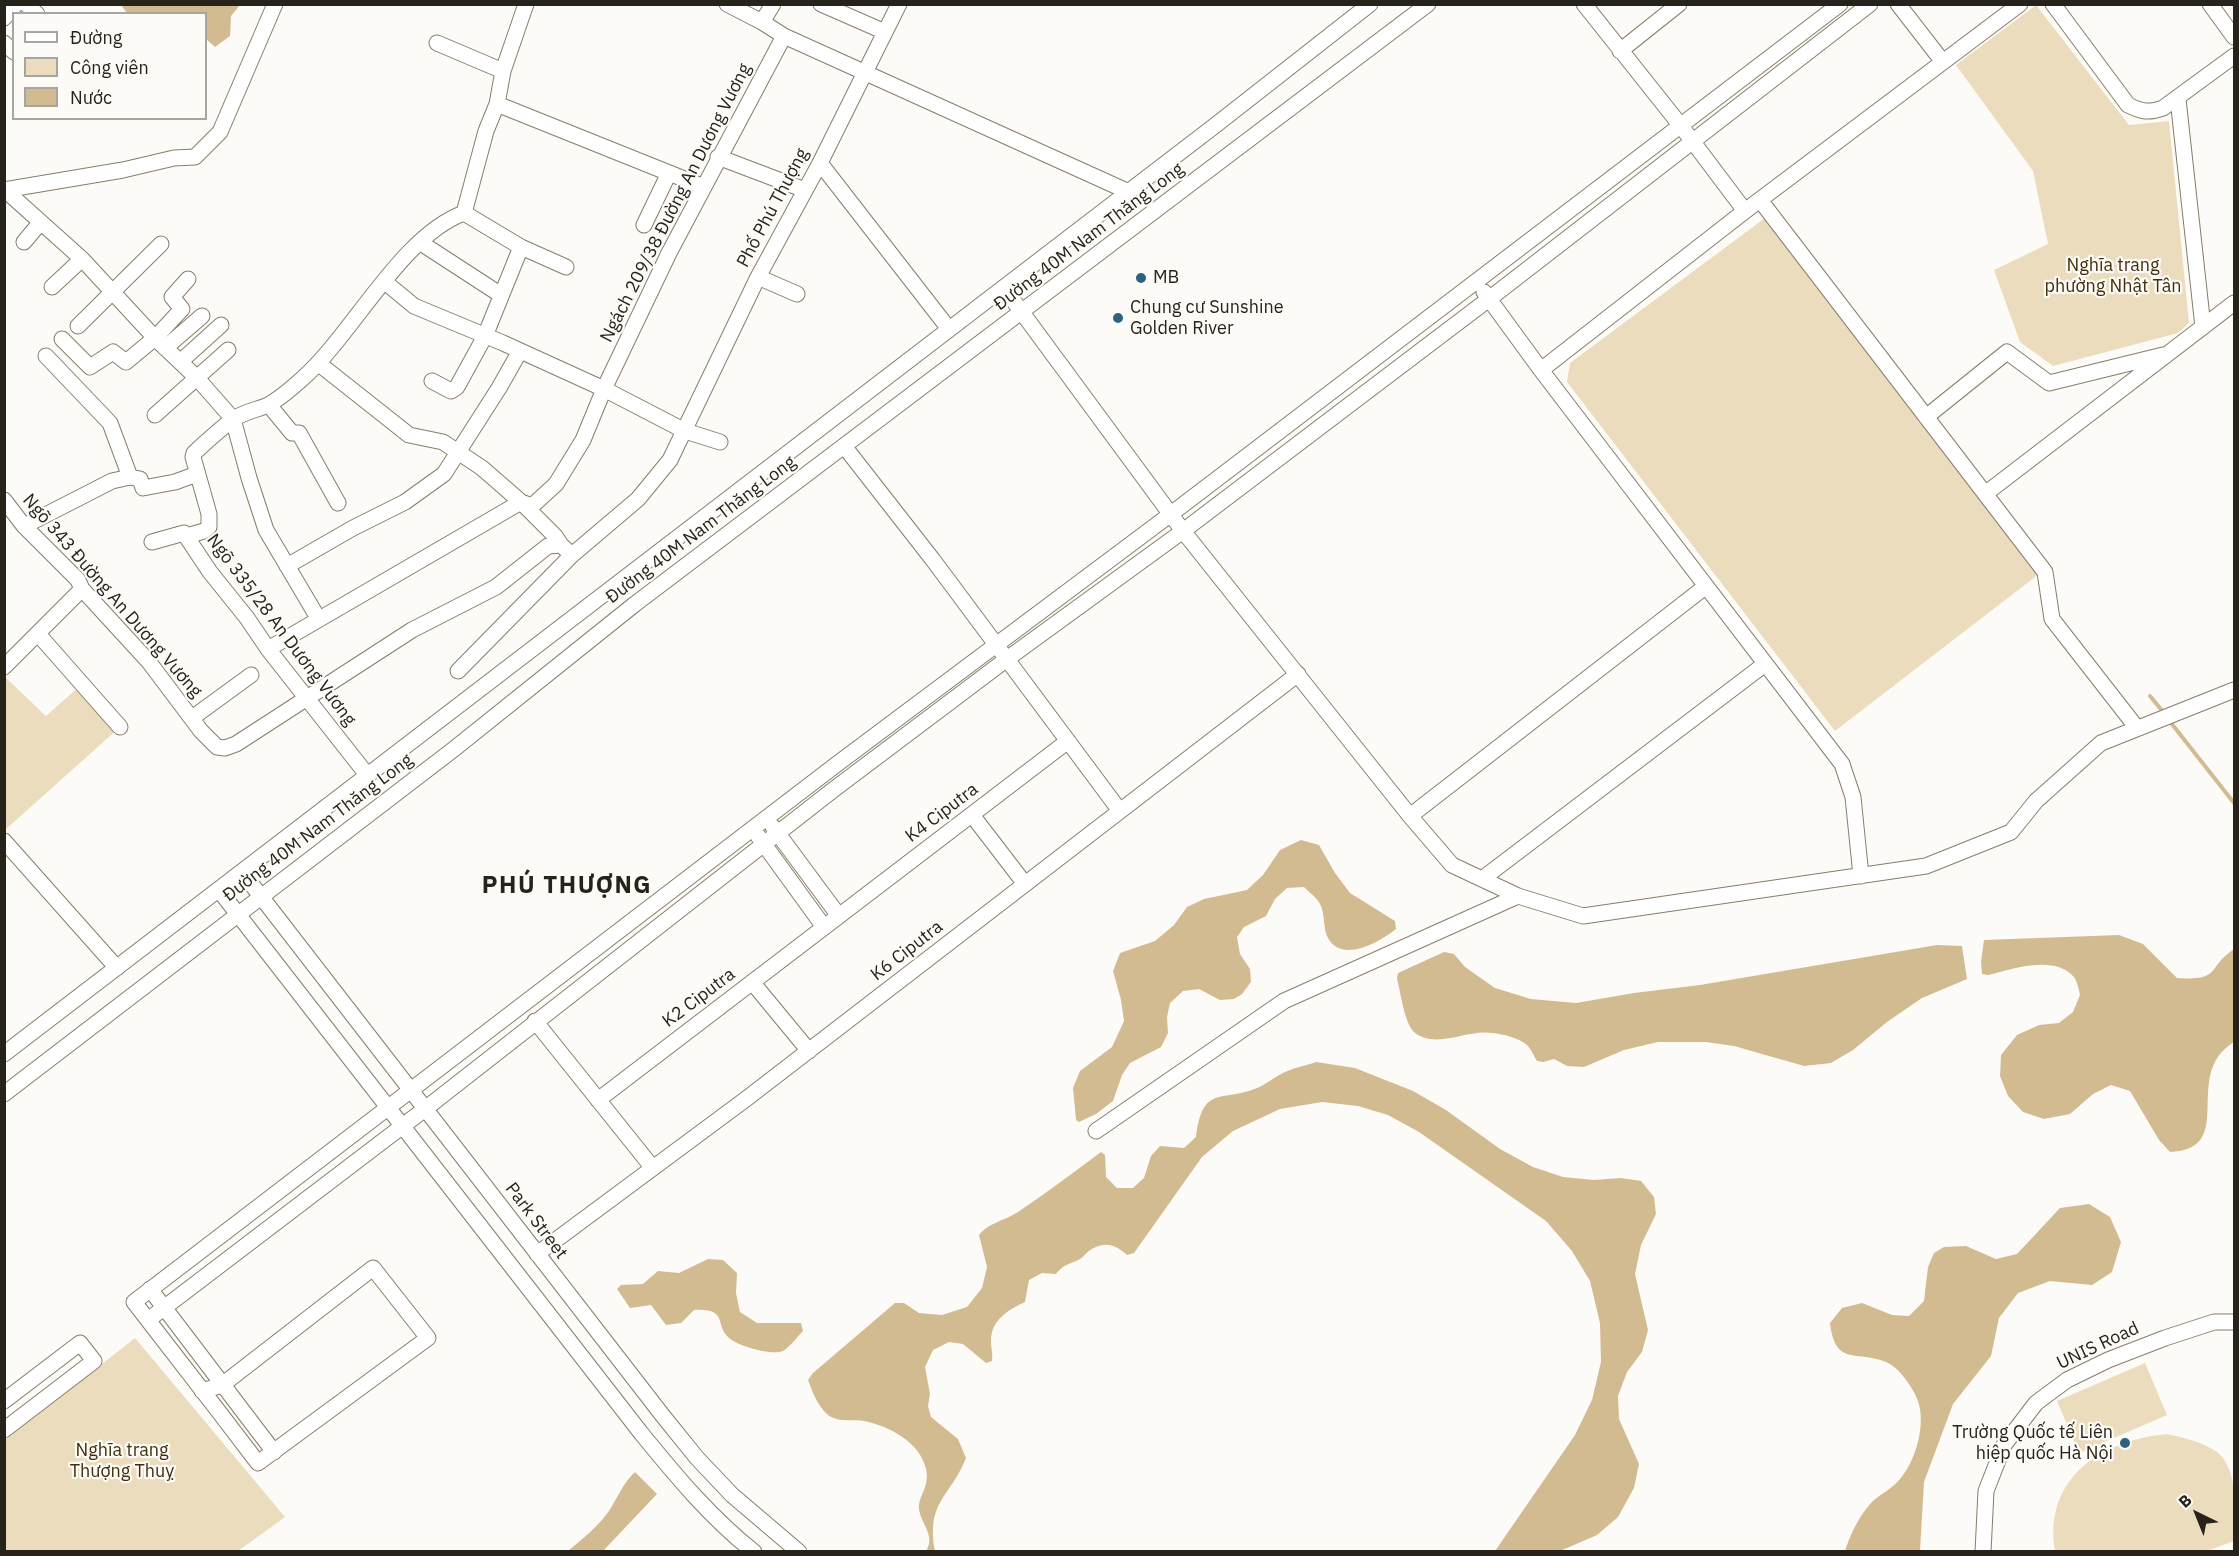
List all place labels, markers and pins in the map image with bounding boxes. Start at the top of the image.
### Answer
place label: MB [1153,267,1179,289]
marker: MB [1134,271,1148,285]
place label: Chung cư Sunshine Golden River [1130,297,1284,340]
marker: Chung cư Sunshine Golden River [1111,311,1125,325]
place label: Trường Quốc tế Liên hiệp quốc Hà Nội [1952,1422,2113,1464]
marker: Trường Quốc tế Liên hiệp quốc Hà Nội [2118,1436,2132,1450]

